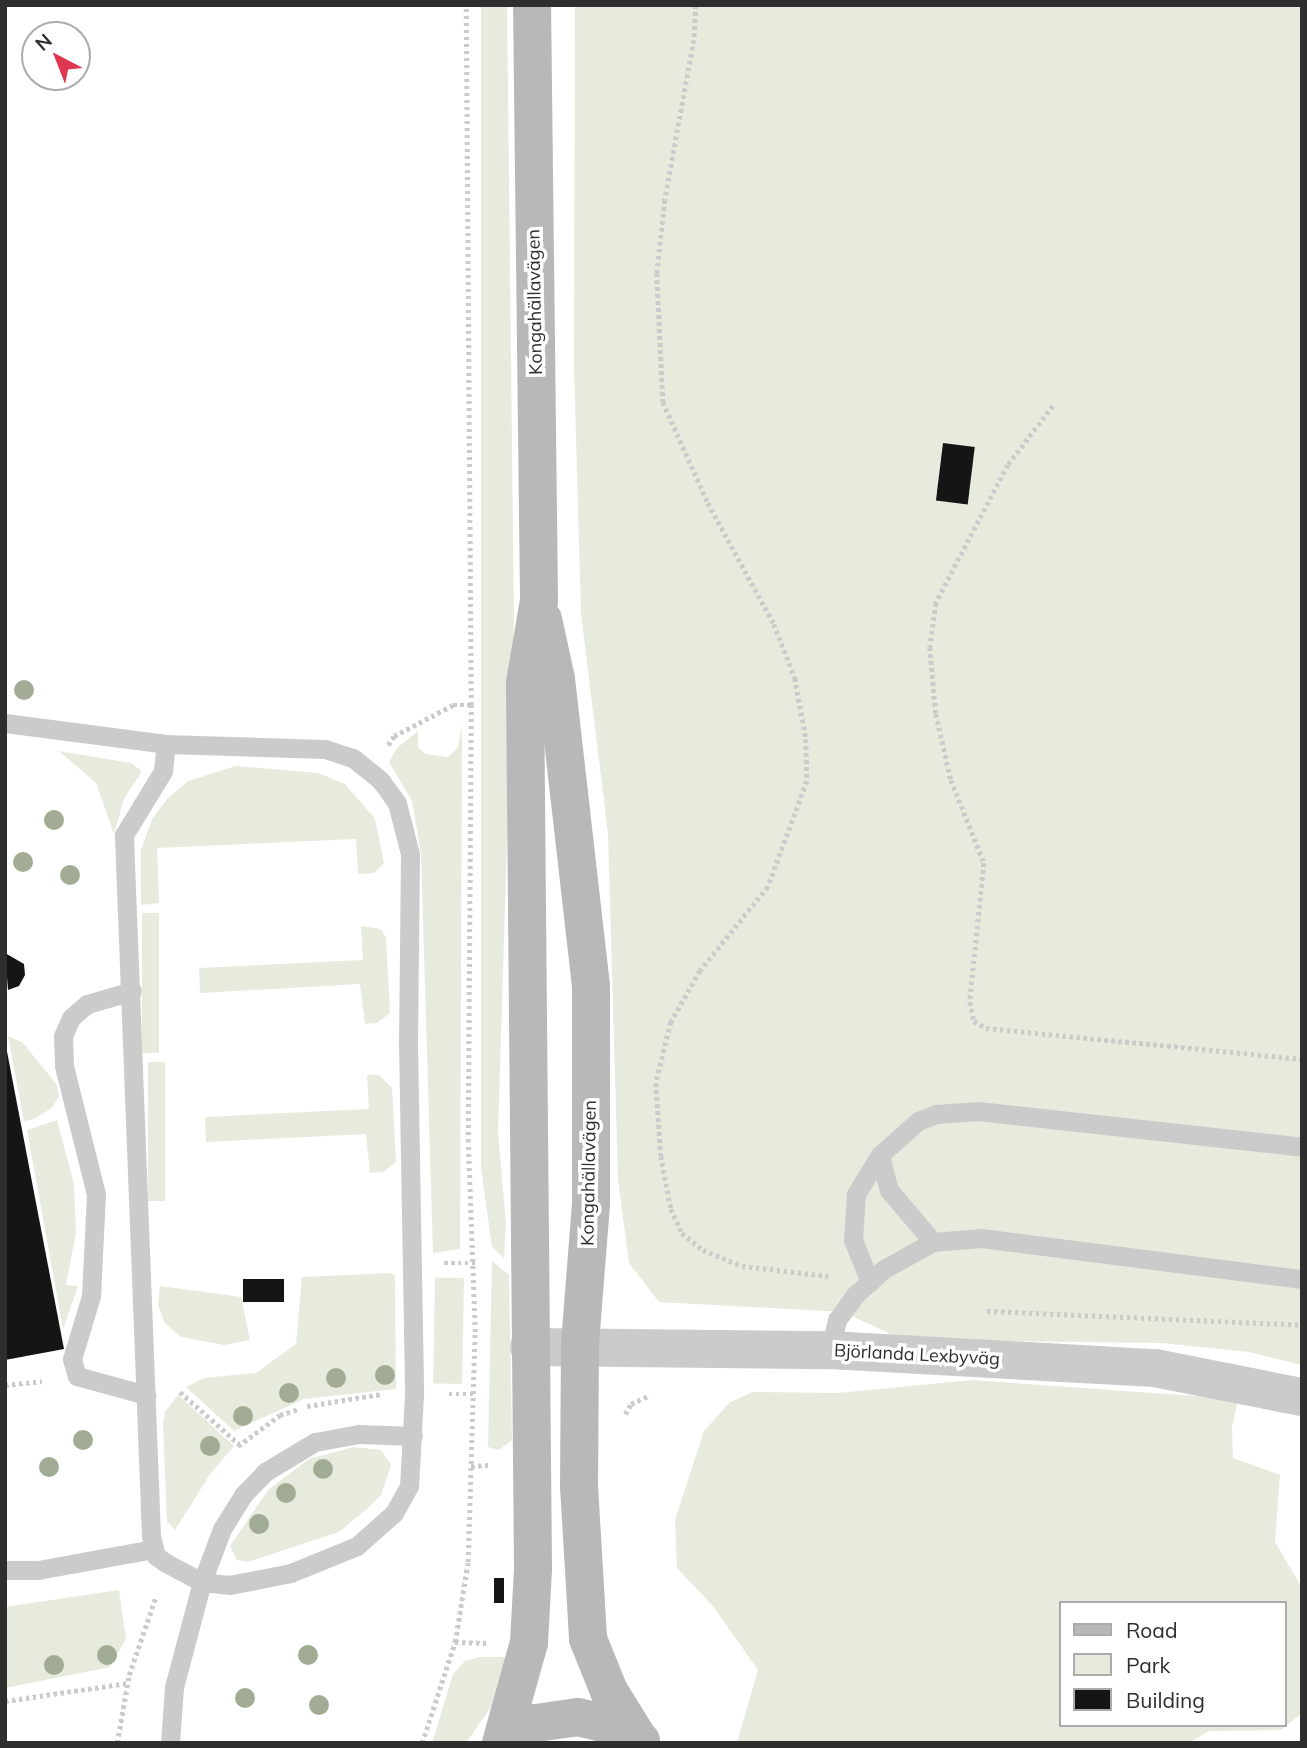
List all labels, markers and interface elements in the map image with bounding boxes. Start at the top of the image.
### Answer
north arrow [21,21,91,91]
text: N [30,28,57,56]
street label: Kongahällavägen [523,229,547,375]
street label: Kongahällavägen [577,1100,601,1246]
street label: Björlanda Lexbyväg [834,1340,1000,1370]
legend [1058,1601,1286,1727]
text: Road [1126,1617,1177,1643]
text: Park [1126,1652,1170,1678]
text: Building [1126,1687,1205,1713]

